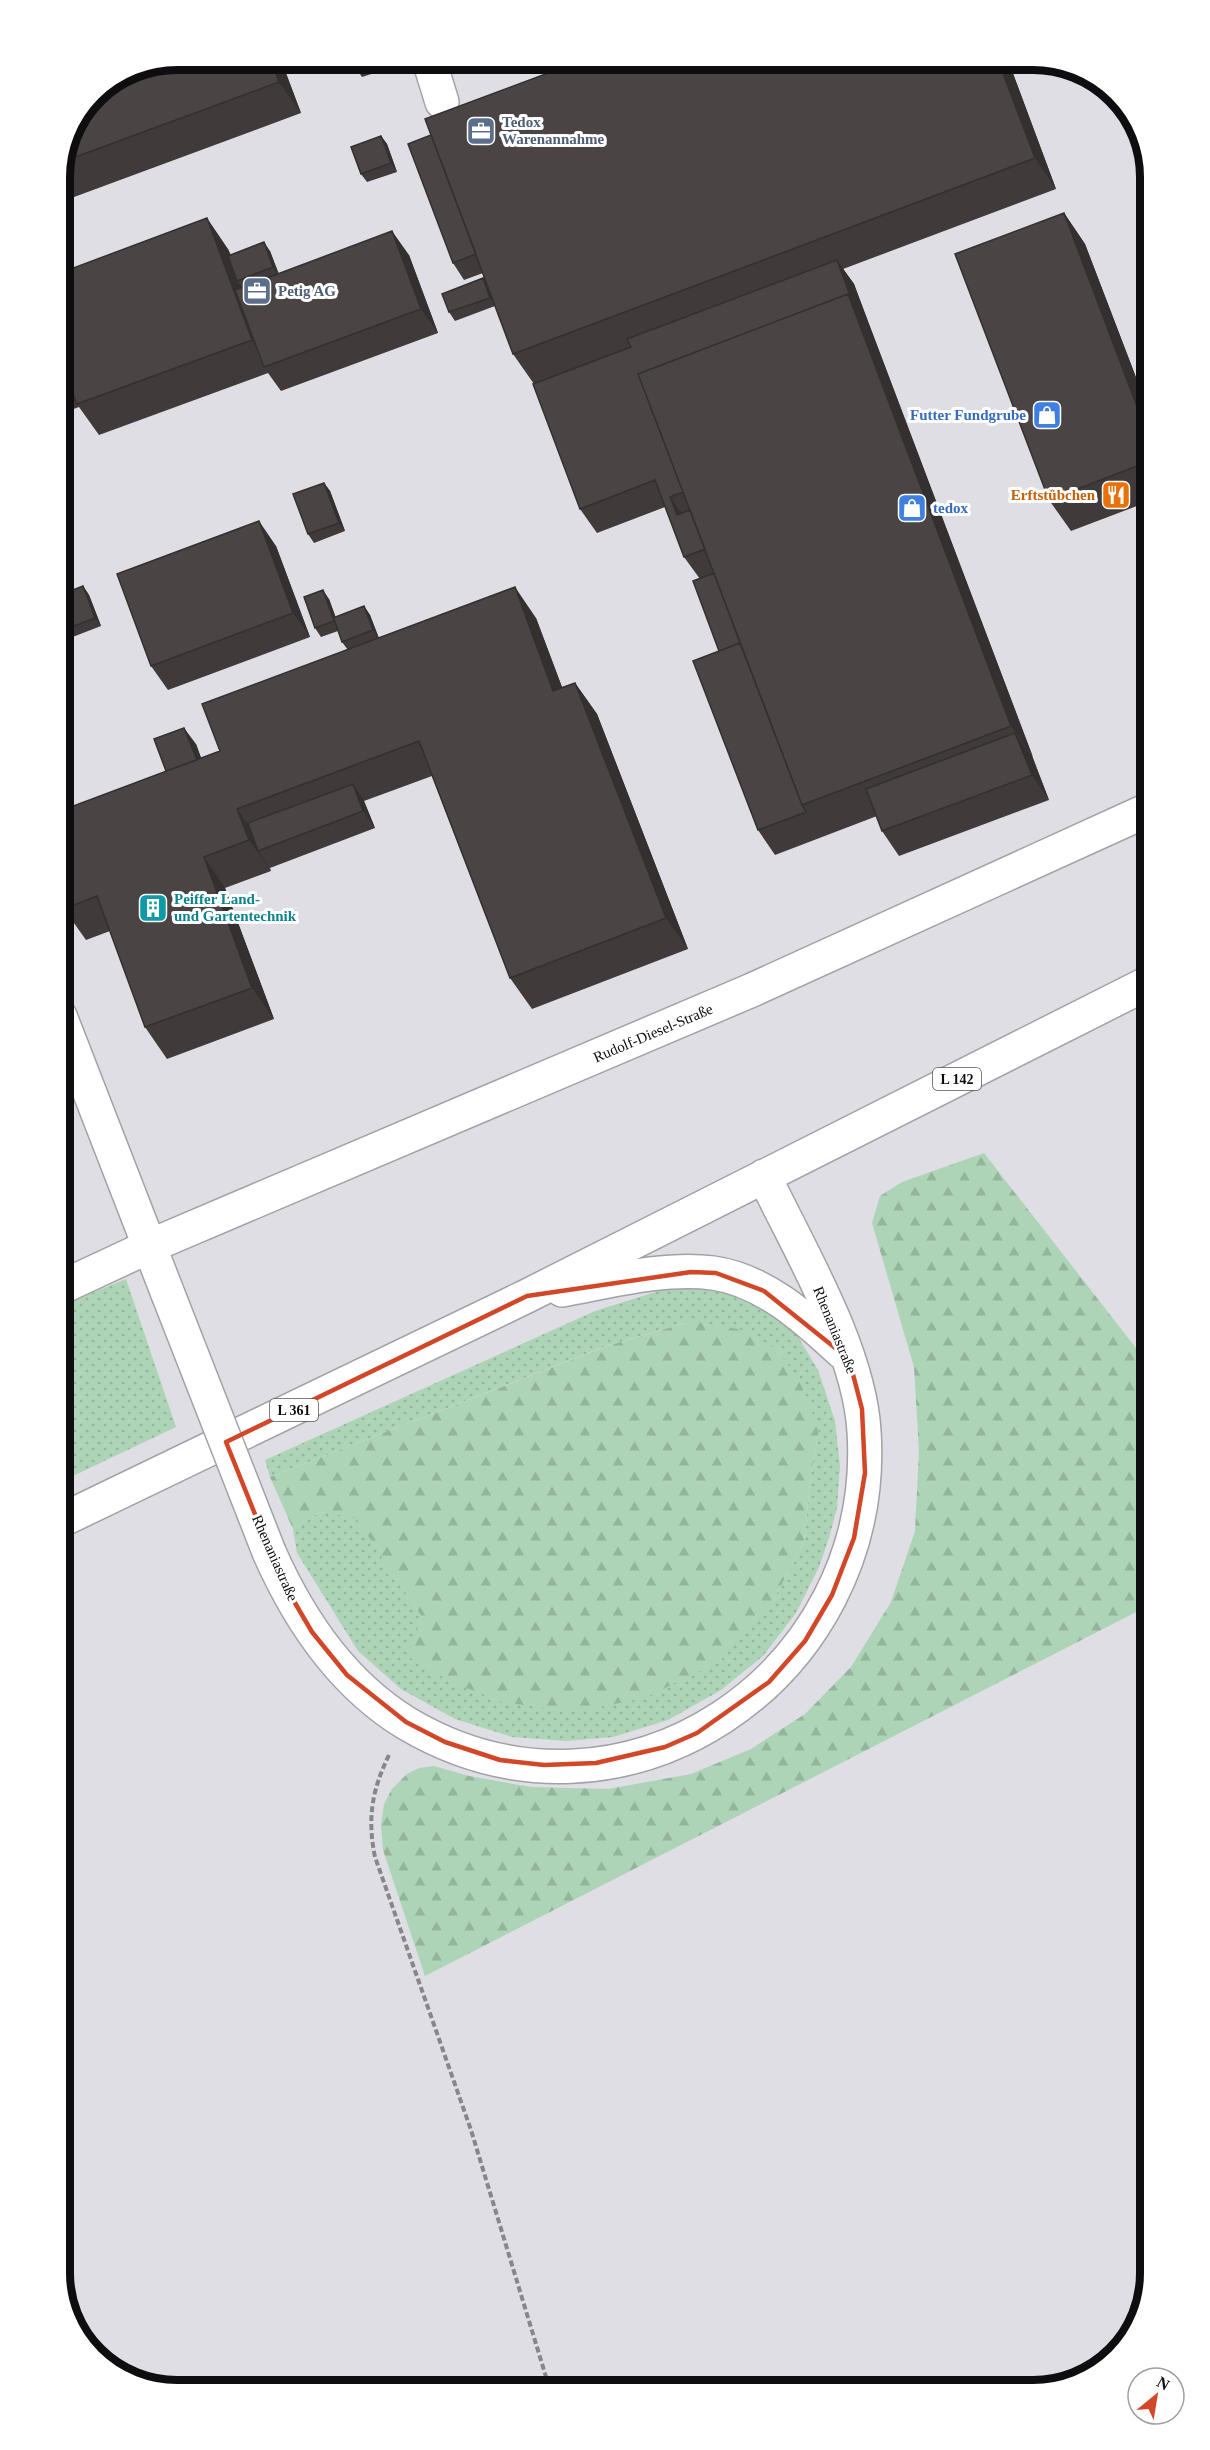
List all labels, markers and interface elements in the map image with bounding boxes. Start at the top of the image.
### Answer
place label: Tedox Warenannahme [502,114,605,147]
office icon: Tedox Warenannahme [465,115,497,147]
office icon: Petig AG [241,275,273,307]
place label: Petig AG [278,283,336,299]
shop icon: Futter Fundgrube [1031,399,1063,431]
place label: Futter Fundgrube [910,407,1026,423]
restaurant icon: Erftstübchen [1100,479,1132,511]
place label: Erftstübchen [1011,487,1096,503]
shop icon: tedox [896,492,928,524]
place label: tedox [933,500,968,516]
place label: Peiffer Land- und Gartentechnik [174,891,297,924]
building icon: Peiffer Land- und Gartentechnik [137,892,169,924]
street label: Rudolf-Diesel-Straße [591,1000,715,1065]
road number: L 142 [933,1068,981,1090]
street label: Rhenaniastraße [810,1284,860,1376]
road number: L 361 [270,1399,318,1421]
street label: Rhenaniastraße [249,1513,301,1604]
north arrow [1126,2366,1186,2426]
text: N [1154,2373,1173,2394]

